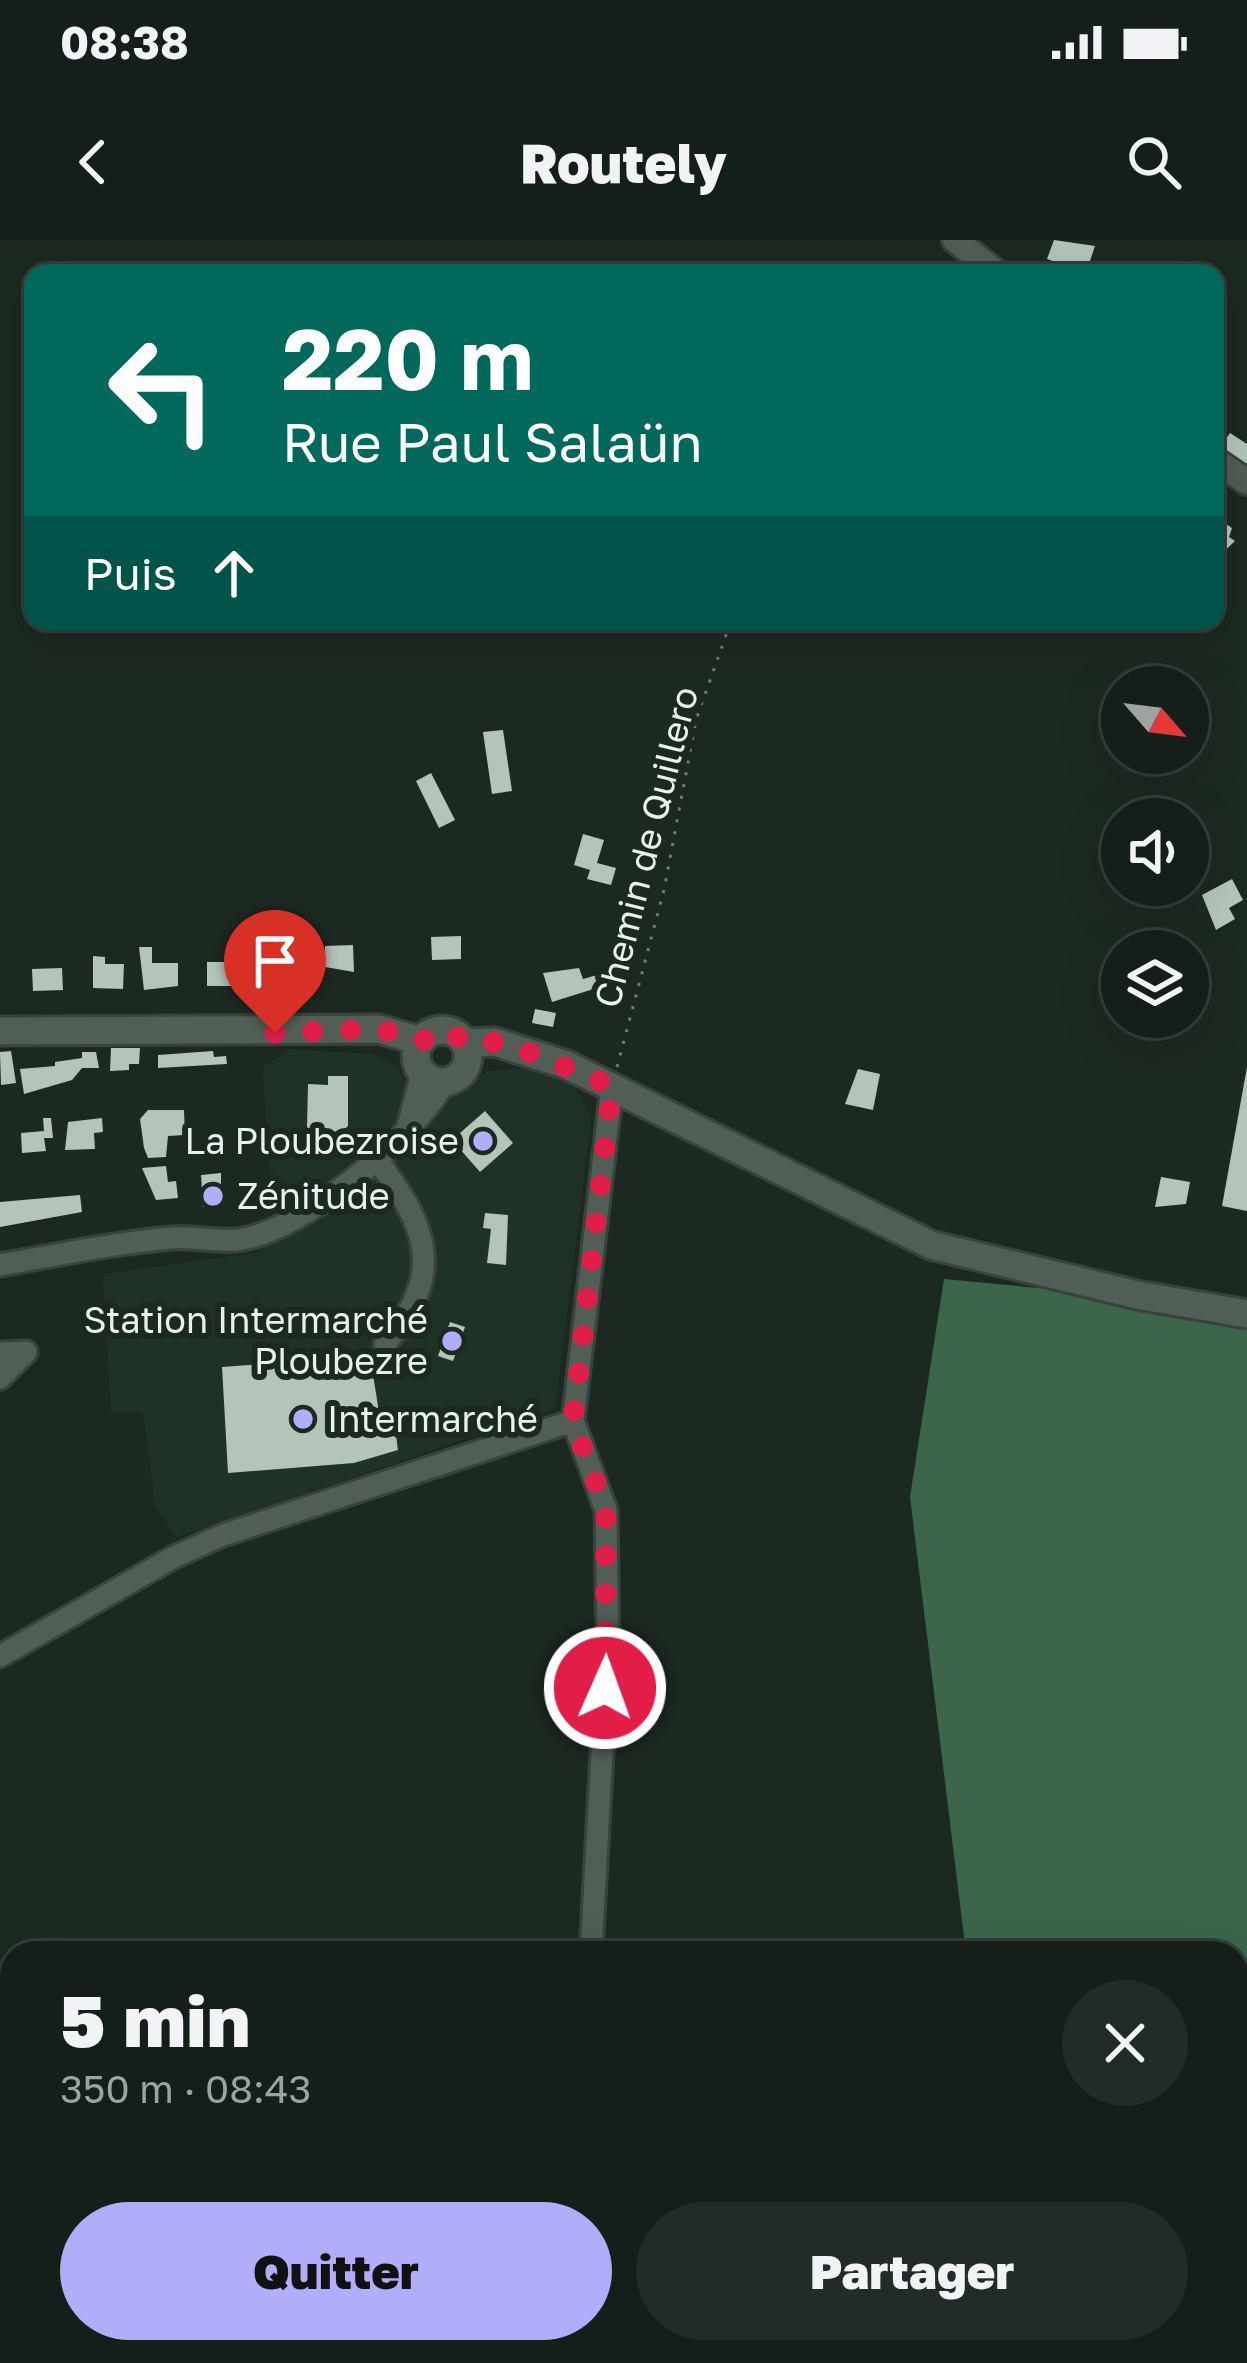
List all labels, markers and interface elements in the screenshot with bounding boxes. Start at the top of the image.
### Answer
text: 08:38 [60,15,189,69]
icon: back [60,129,126,195]
icon: search [1121,129,1187,195]
text: Routely [520,130,727,195]
text: 220 m [282,308,534,408]
icon: left [84,312,240,468]
text: Rue Paul Salaün [282,409,703,474]
icon: ahead [201,540,267,606]
text: Puis [84,546,177,600]
north arrow [1101,666,1209,774]
map controls [1101,666,1209,1038]
street label: Chemin de Quillero [585,682,706,1012]
button: sound [1101,798,1209,906]
pin [224,910,326,1033]
icon: arrive [242,928,308,994]
button: layers [1101,930,1209,1038]
place label: La Ploubezroise [184,1119,459,1162]
marker: La Ploubezroise [470,1128,496,1154]
place label: Zénitude [237,1174,390,1217]
marker: Zénitude [200,1183,226,1209]
place label: Station Intermarché Ploubezre [84,1298,428,1382]
marker: Station Intermarché Ploubezre [439,1328,465,1354]
place label: Intermarché [327,1397,538,1440]
marker: Intermarché [290,1406,316,1432]
position arrow [542,1625,668,1751]
text: 5 min [60,1976,250,2063]
button: close [1062,1980,1188,2106]
text: 350 m · 08:43 [60,2065,311,2112]
button: Quitter [60,2202,612,2340]
button: Partager [636,2202,1188,2340]

